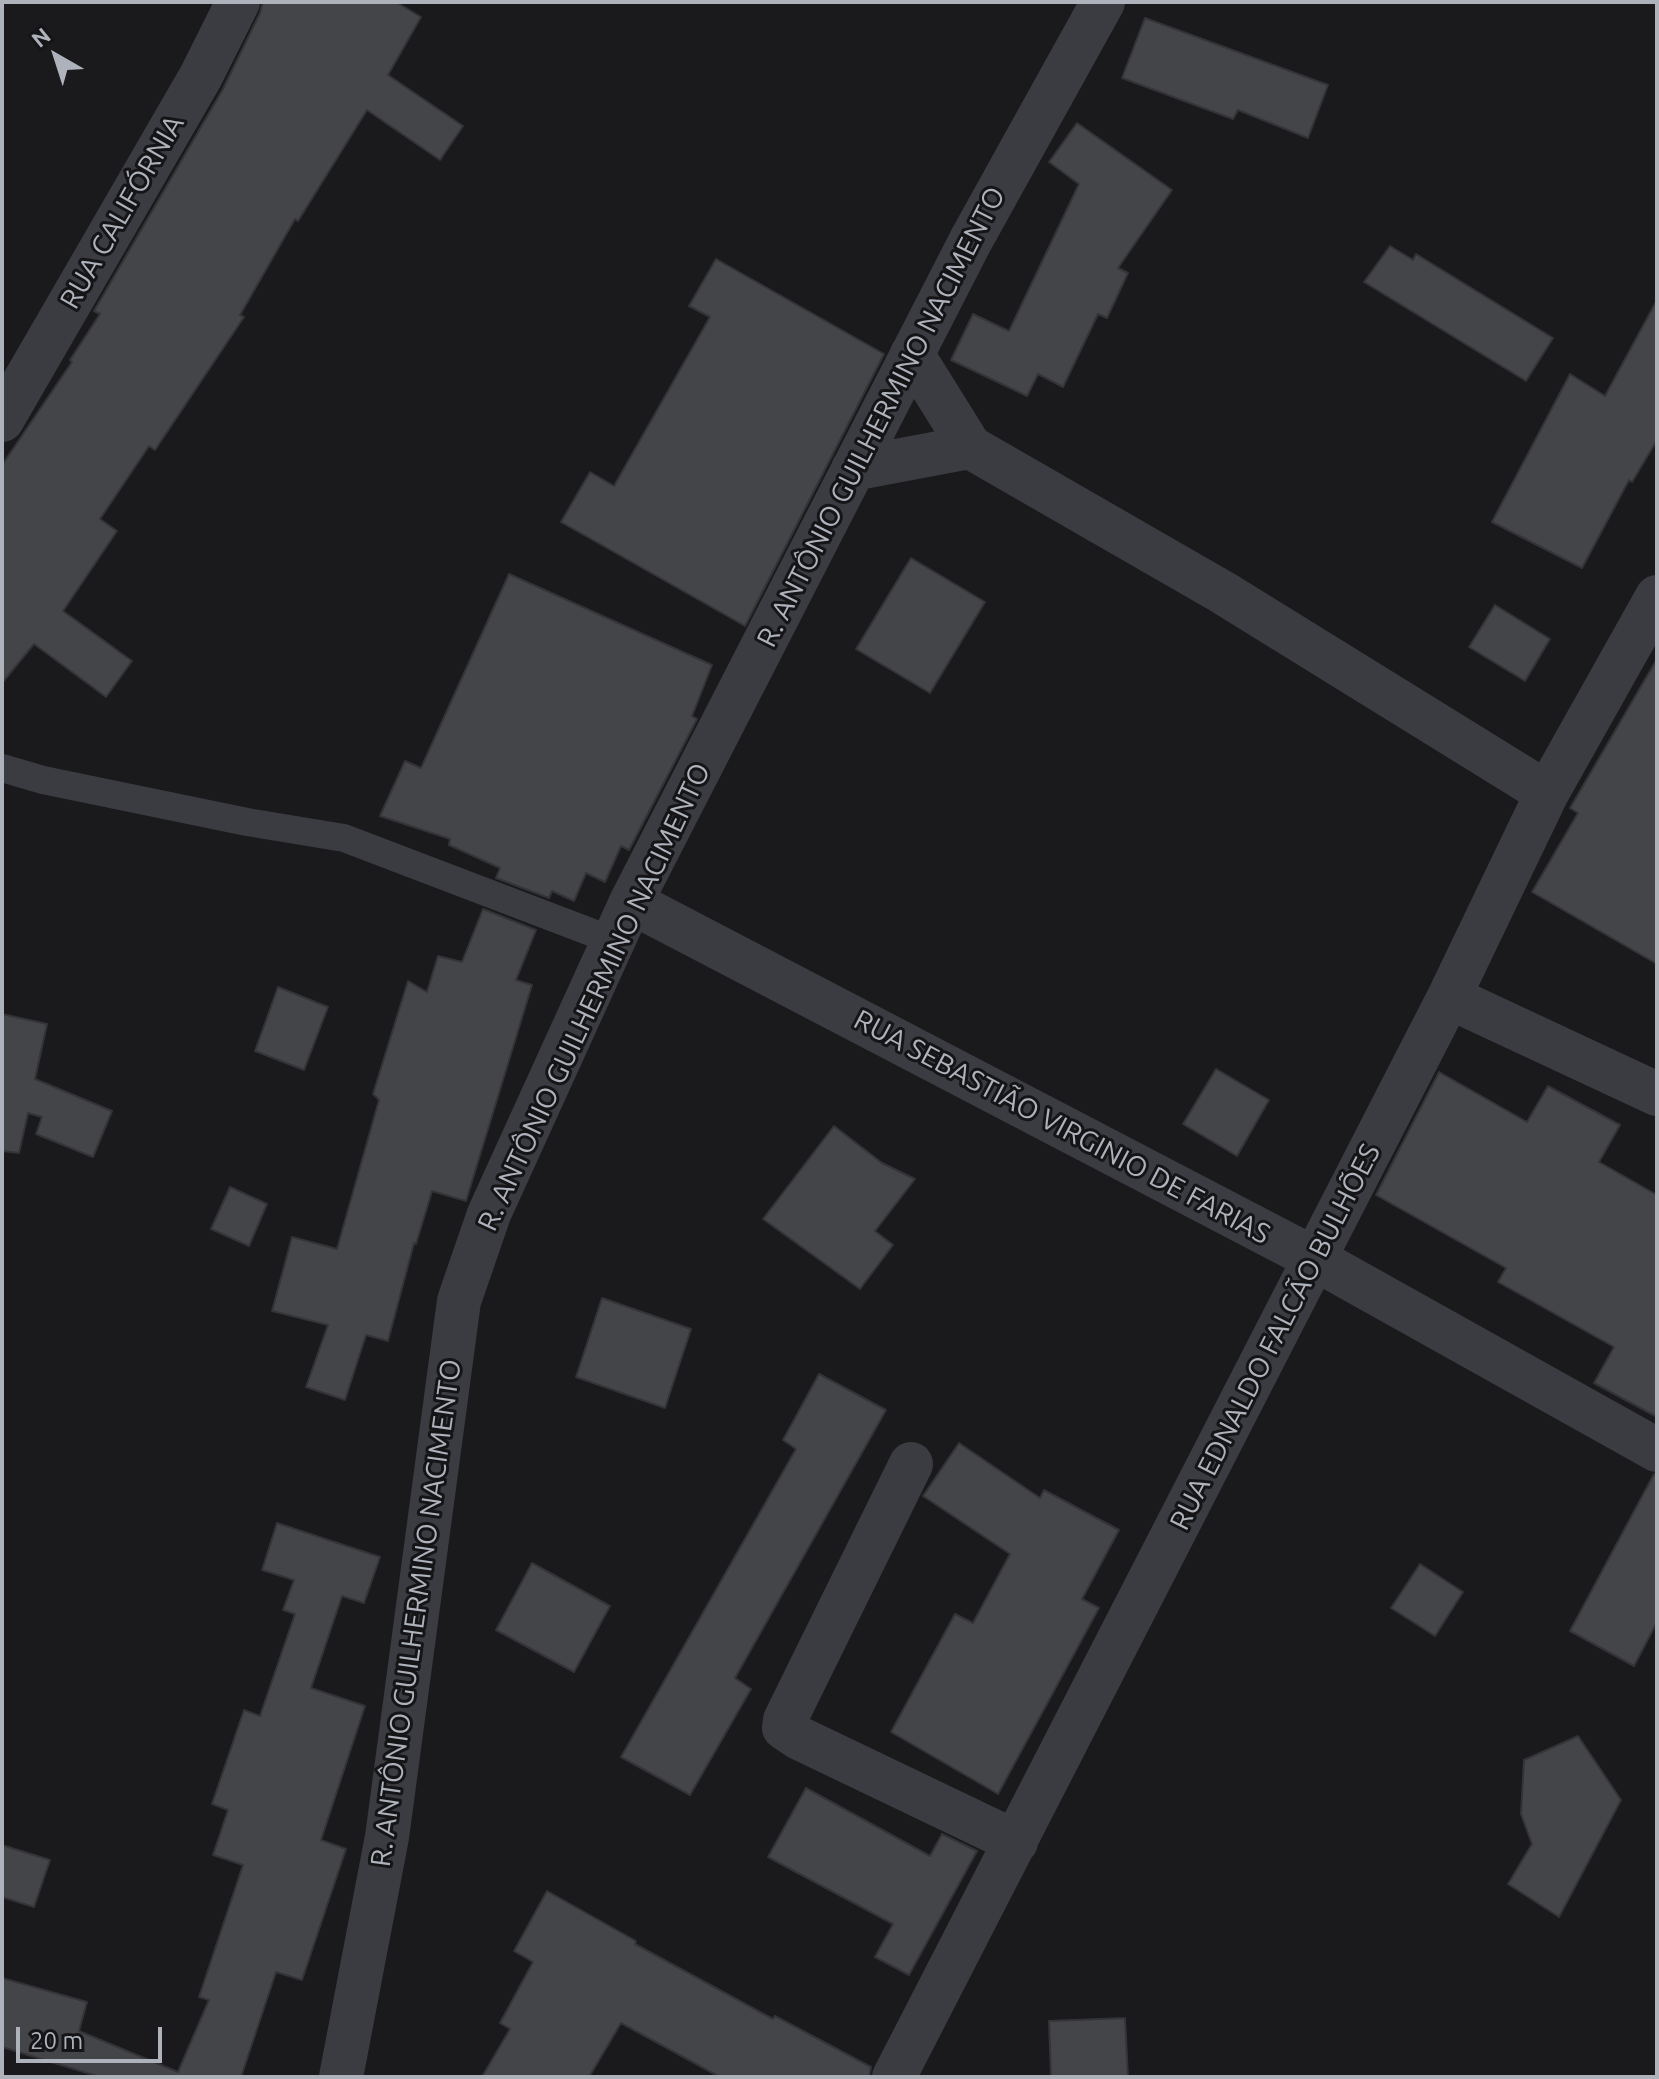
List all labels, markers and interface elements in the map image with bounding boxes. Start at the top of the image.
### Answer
north arrow [16,16,96,96]
text: N [26,22,55,52]
street label: RUA CALIFÓRNIA [53,109,191,315]
street label: R. ANTÔNIO GUILHERMINO NACIMENTO [750,181,1012,653]
street label: R. ANTÔNIO GUILHERMINO NACIMENTO [471,758,717,1236]
street label: RUA SEBASTIÃO VIRGINIO DE FARIAS [848,1003,1276,1251]
street label: RUA EDNALDO FALCÃO BULHÕES [1163,1138,1387,1536]
street label: R. ANTÔNIO GUILHERMINO NACIMENTO [364,1357,468,1869]
scale bar [20,2011,166,2061]
text: 20 m [30,2027,83,2054]

